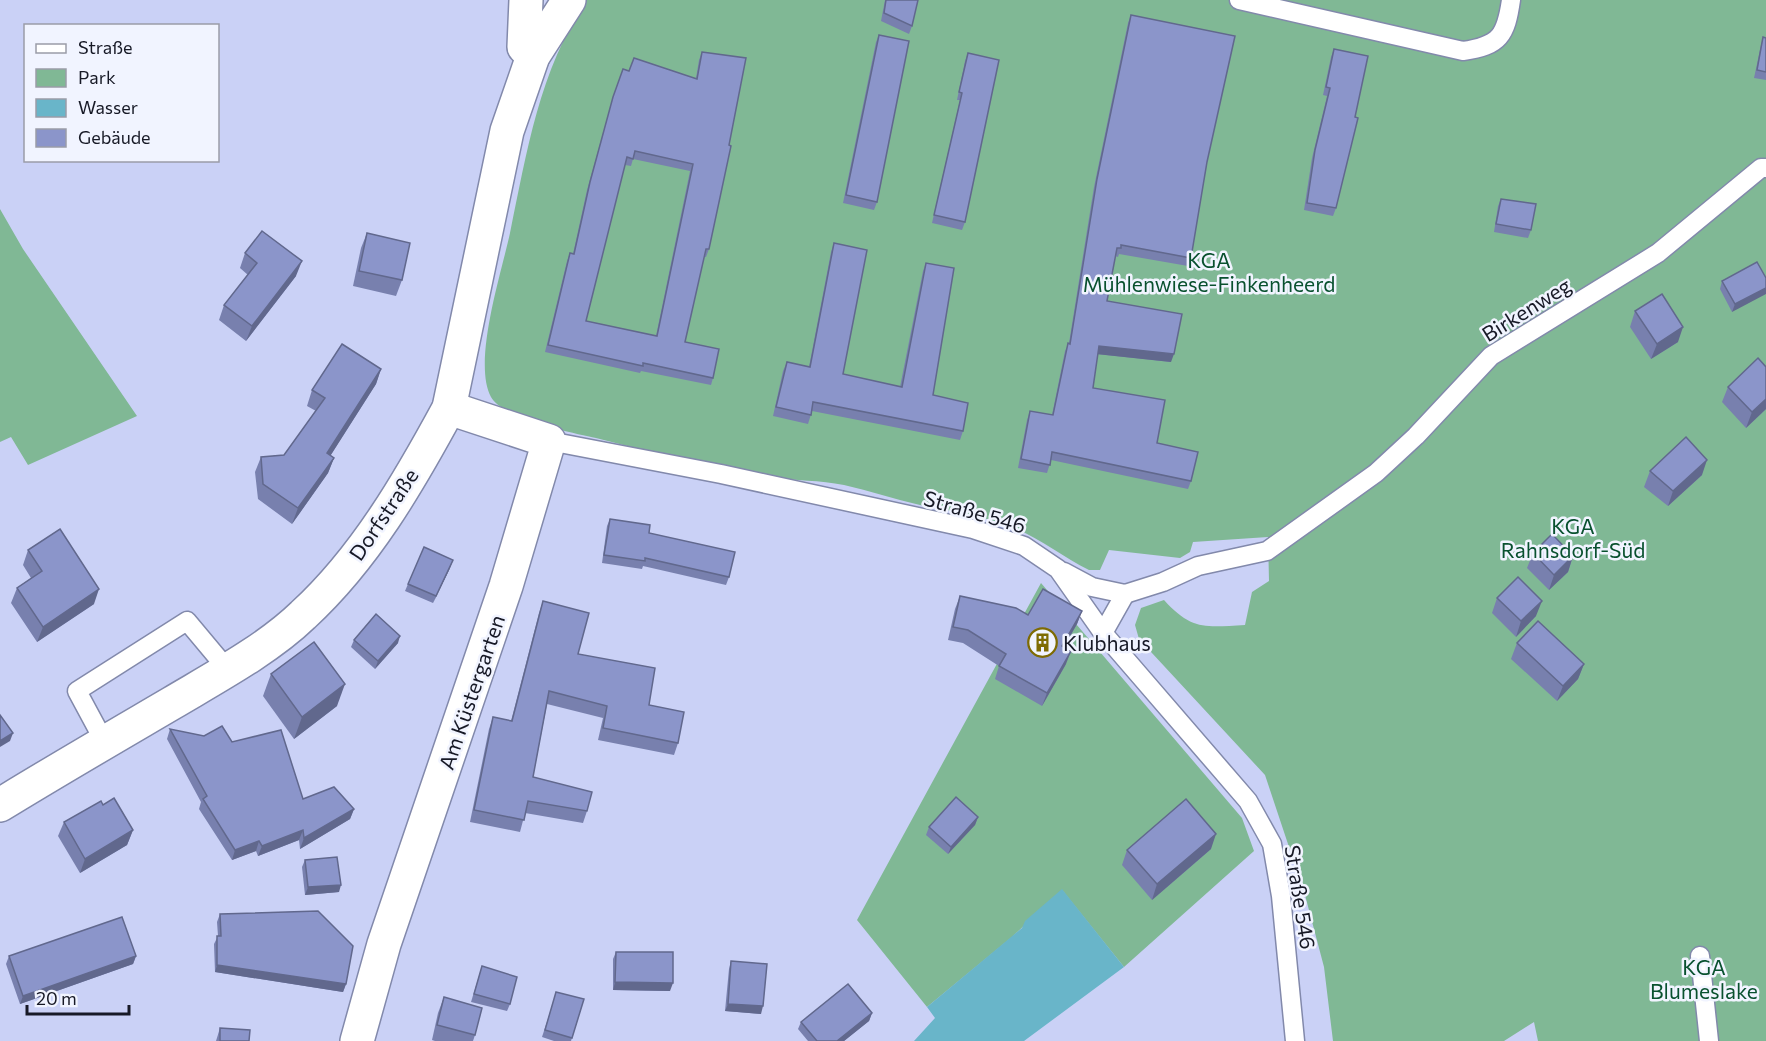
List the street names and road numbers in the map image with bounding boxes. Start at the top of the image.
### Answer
street label: Birkenweg [1477,272,1575,346]
street label: Dorfstraße [343,463,423,565]
street label: Straße 546 [921,484,1029,538]
street label: Am Küstergarten [433,611,509,773]
street label: Straße 546 [1280,843,1322,951]

